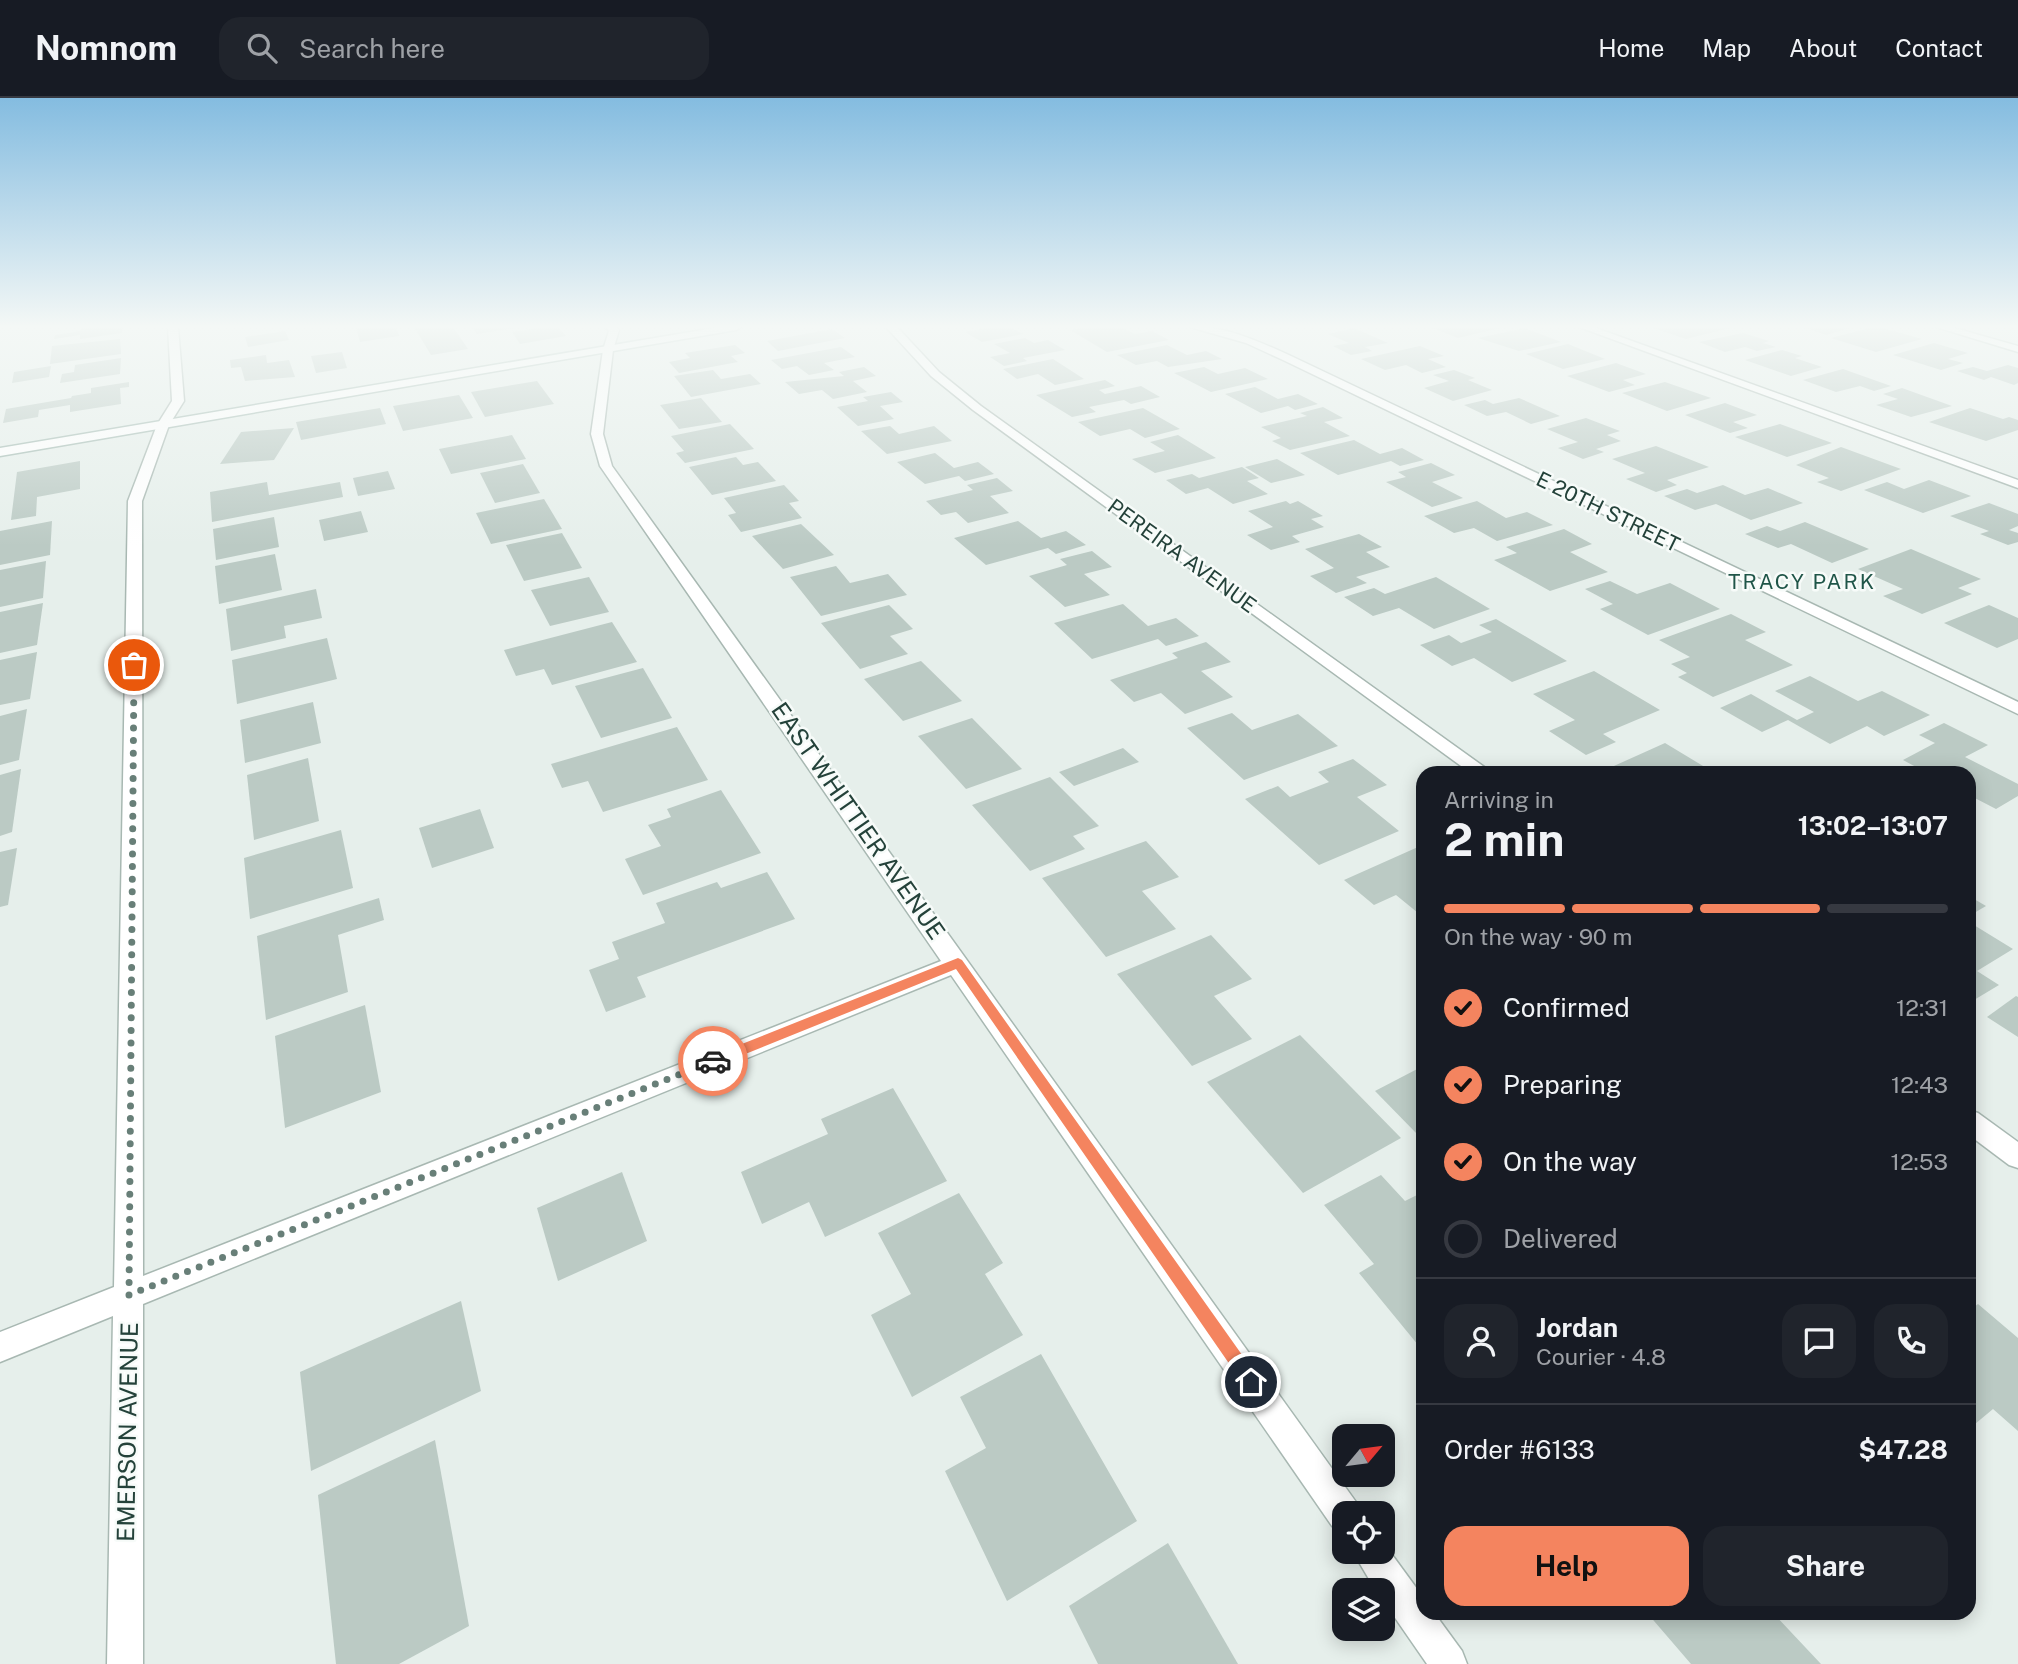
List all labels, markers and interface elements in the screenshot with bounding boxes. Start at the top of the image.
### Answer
search box [219,17,709,80]
text: Nomnom [35,29,177,67]
icon: search [243,29,281,67]
text: Search here [299,33,445,64]
text: Home [1598,34,1664,62]
text: Map [1702,34,1751,62]
text: About [1789,34,1857,62]
text: Contact [1895,34,1983,62]
street label: E 20TH STREET [1532,466,1684,557]
street label: PEREIRA AVENUE [1103,493,1261,618]
district label: TRACY PARK [1728,569,1876,594]
pin [104,635,164,695]
icon: bag [115,646,153,684]
street label: EAST WHITTIER AVENUE [766,697,951,944]
text: Arriving in [1444,786,1554,813]
text: 13:02–13:07 [1798,810,1948,841]
text: 2 min [1444,812,1564,866]
text: On the way · 90 m [1444,923,1632,950]
icon: check [1444,989,1482,1027]
text: Confirmed [1503,992,1630,1023]
text: 12:31 [1896,994,1948,1021]
courier [678,1026,748,1096]
icon: car [694,1042,732,1080]
icon: check [1444,1066,1482,1104]
text: Preparing [1503,1069,1622,1100]
text: 12:43 [1891,1071,1948,1098]
icon: check [1444,1143,1482,1181]
text: On the way [1503,1146,1637,1177]
text: 12:53 [1891,1148,1948,1175]
text: Delivered [1503,1223,1618,1254]
button: person [1444,1304,1518,1378]
button: chat [1782,1304,1856,1378]
button: phone [1874,1304,1948,1378]
text: Jordan [1536,1312,1618,1343]
street label: EMERSON AVENUE [111,1322,143,1542]
text: Courier · 4.8 [1536,1343,1666,1370]
pin [1221,1352,1281,1412]
icon: home [1232,1363,1270,1401]
north arrow [1332,1424,1395,1488]
map controls [1332,1424,1395,1641]
text: Order #6133 [1444,1434,1595,1465]
text: $47.28 [1858,1434,1948,1465]
button: locate [1332,1501,1395,1564]
button: Help [1444,1526,1689,1606]
button: Share [1703,1526,1948,1606]
button: layers [1332,1578,1395,1641]

